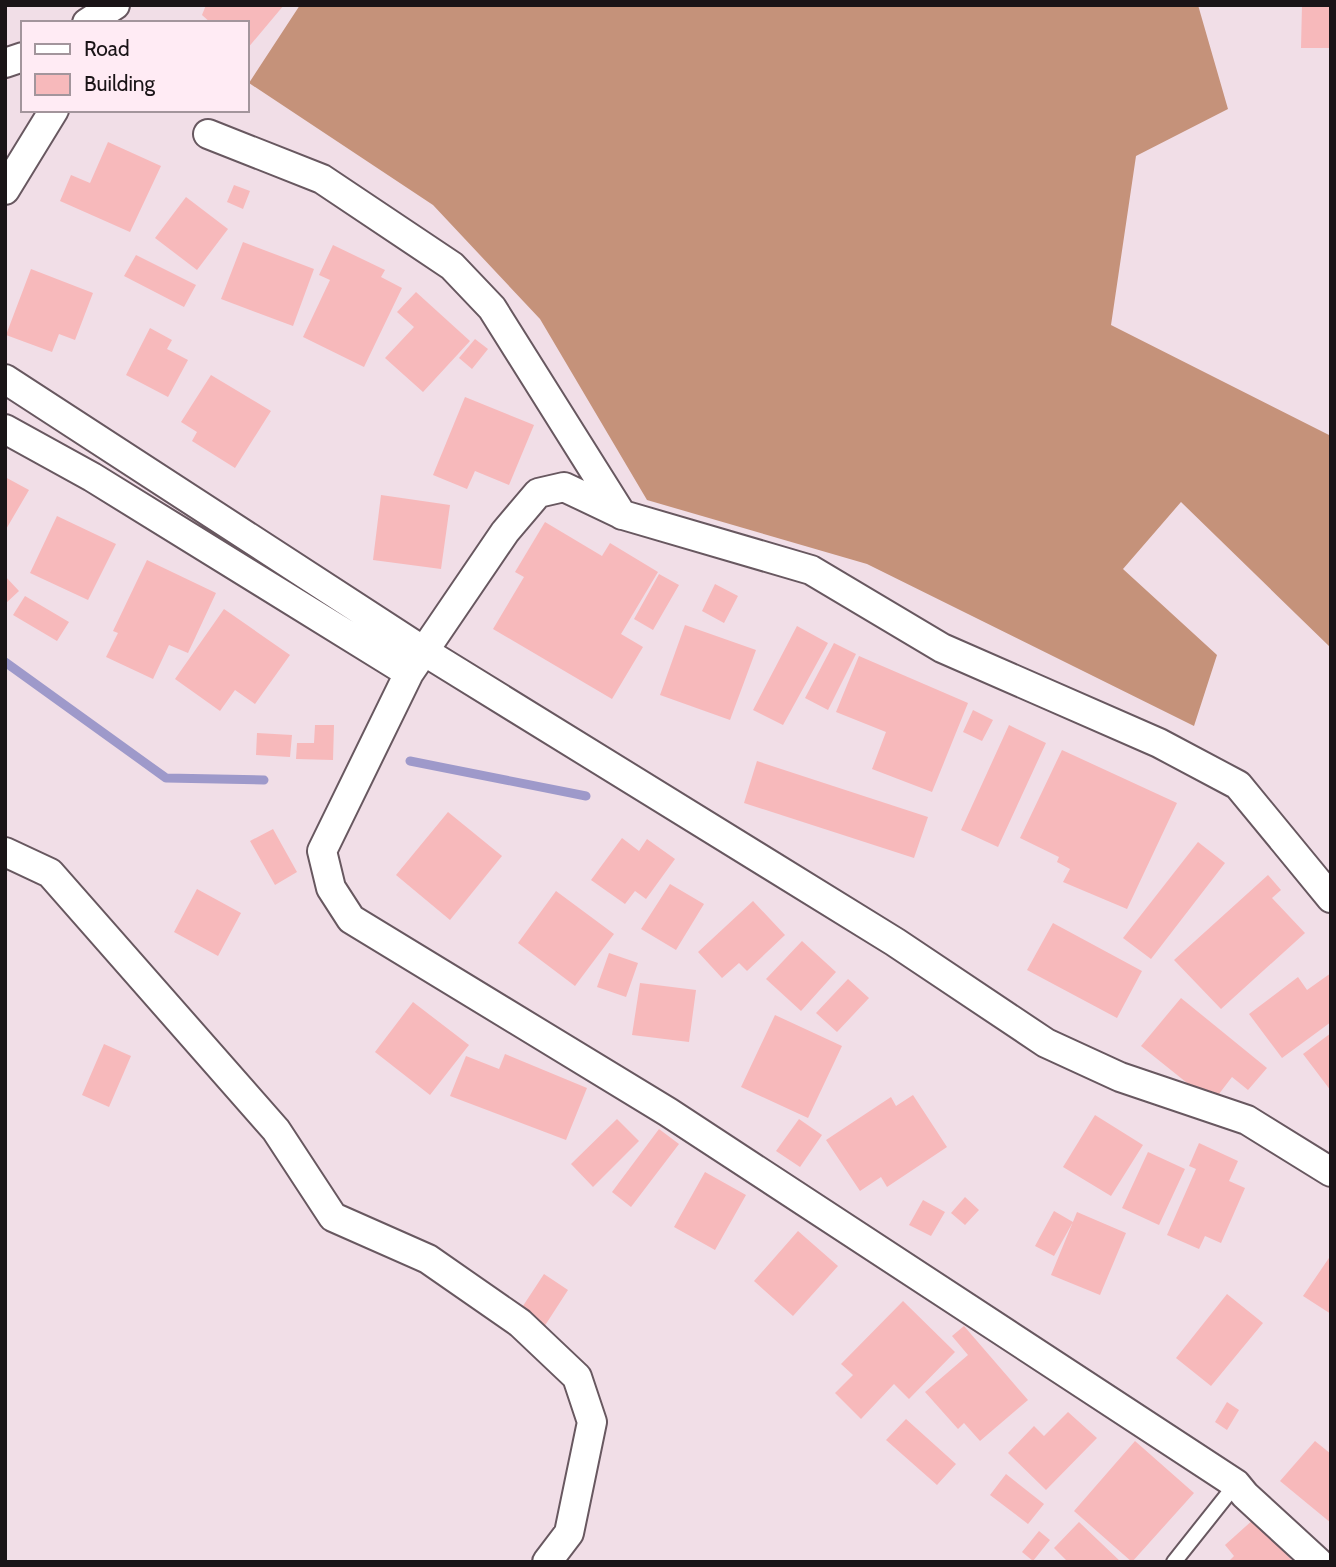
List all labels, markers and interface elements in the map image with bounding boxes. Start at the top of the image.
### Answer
legend [21,21,248,112]
text: Road [84,36,130,61]
text: Building [84,71,156,96]

